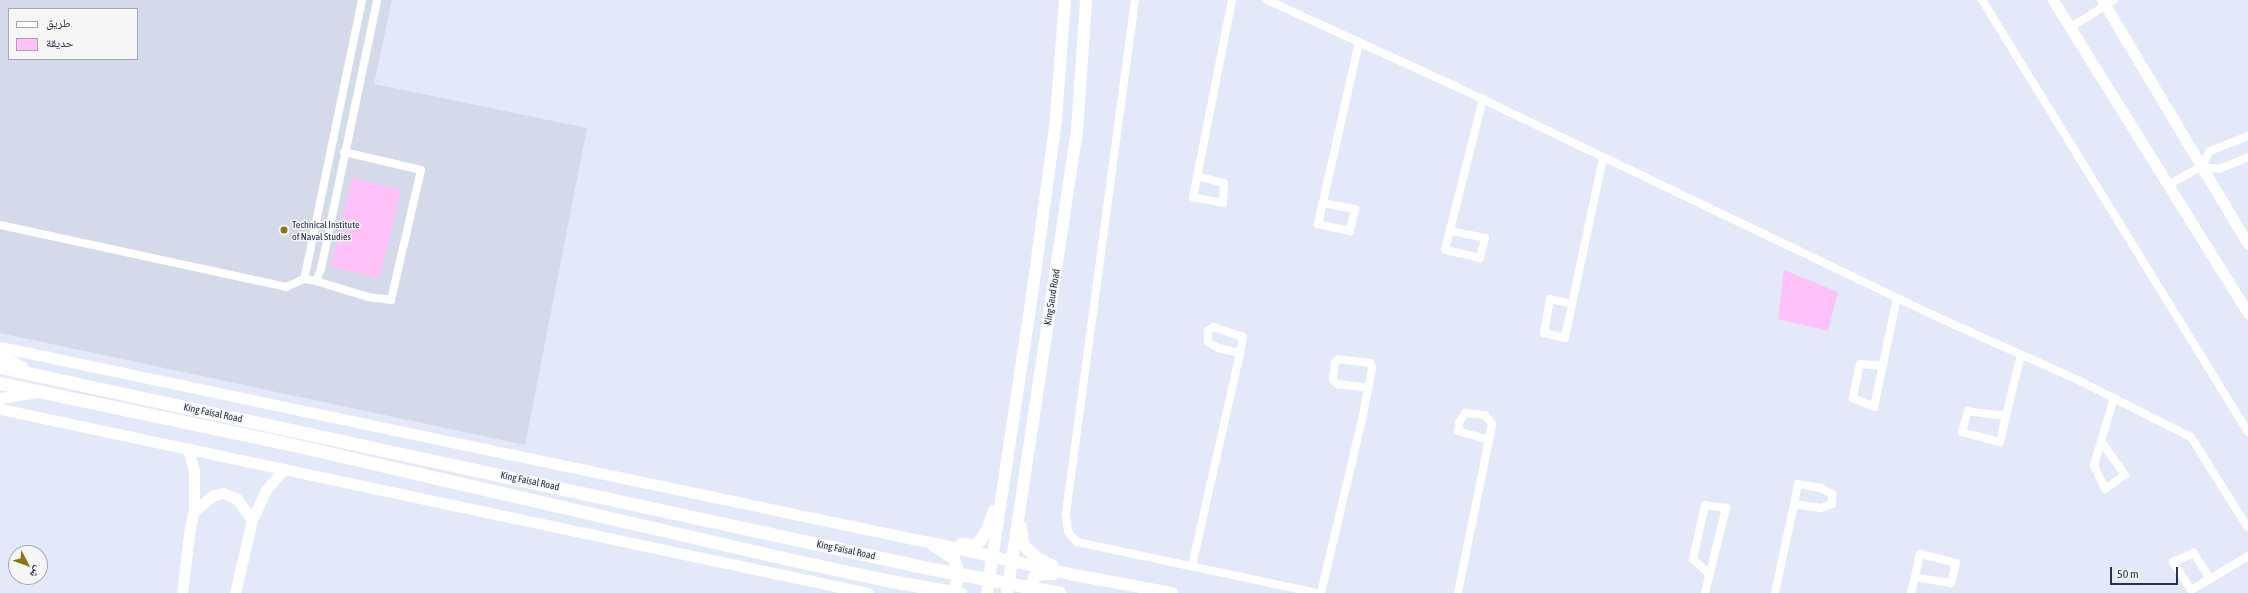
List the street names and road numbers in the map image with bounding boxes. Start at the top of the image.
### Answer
street label: King Saud Road [1042,268,1062,326]
street label: King Faisal Road [183,401,243,425]
street label: King Faisal Road [500,469,560,493]
street label: King Faisal Road [816,538,876,562]

